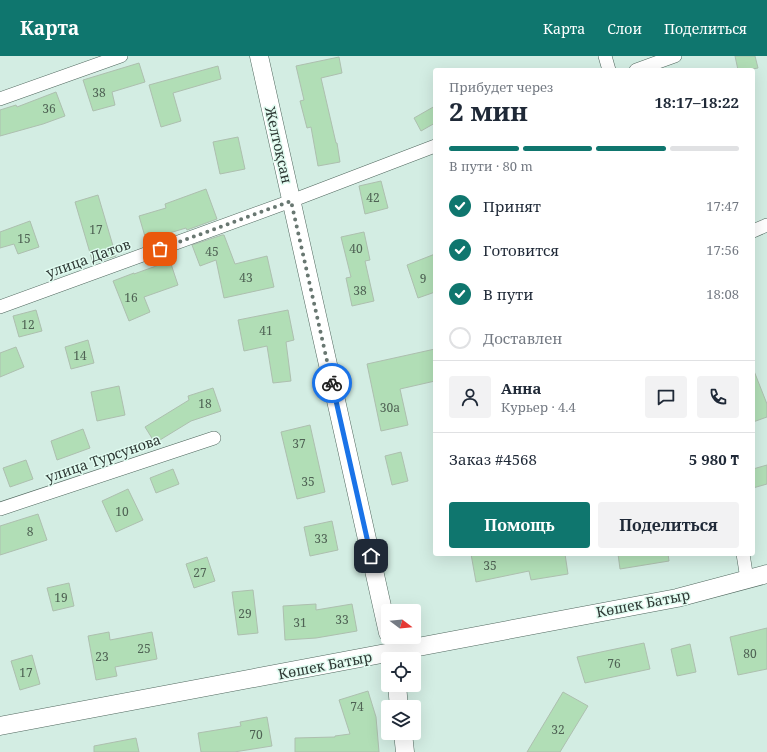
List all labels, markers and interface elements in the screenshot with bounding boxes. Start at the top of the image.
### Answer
text: Карта [20,15,79,41]
text: Карта [543,19,585,38]
text: Слои [607,19,642,38]
text: Поделиться [664,19,747,38]
text: Прибудет через [449,78,553,96]
house number: 38 [92,84,106,101]
text: 18:17–18:22 [655,92,739,112]
text: 2 мин [449,93,528,129]
house number: 36 [42,100,56,117]
street label: Желтоқсан [261,104,297,185]
text: В пути · 80 m [449,157,533,175]
house number: 42 [366,189,380,206]
icon: check [449,195,471,217]
text: Принят [483,196,541,216]
text: 17:47 [706,197,739,215]
house number: 17 [89,221,103,238]
house number: 15 [17,230,31,247]
pin [143,232,177,266]
street label: улица Датов [43,234,133,282]
icon: bag [149,238,171,260]
icon: check [449,239,471,261]
house number: 40 [349,240,363,257]
text: Готовится [483,240,559,260]
text: 17:56 [706,241,739,259]
house number: 45 [205,243,219,260]
house number: 43 [239,269,253,286]
house number: 9 [420,270,426,287]
house number: 38 [353,282,367,299]
icon: check [449,283,471,305]
text: В пути [483,284,533,304]
text: 18:08 [706,285,739,303]
house number: 16 [124,289,138,306]
house number: 12 [21,316,35,333]
house number: 41 [259,322,273,339]
text: Доставлен [483,328,562,348]
house number: 14 [73,347,87,364]
courier [312,363,352,403]
icon: bike [321,372,343,394]
button: person [449,376,491,418]
button: chat [645,376,687,418]
button: phone [697,376,739,418]
text: Анна [501,378,541,398]
house number: 18 [198,395,212,412]
text: Курьер · 4.4 [501,398,576,416]
house number: 30а [380,399,400,416]
street label: улица Турсунова [43,429,163,487]
house number: 37 [292,435,306,452]
text: Заказ #4568 [449,449,537,469]
text: 5 980 ₸ [689,449,739,469]
house number: 35 [301,473,315,490]
button: Помощь [449,502,590,548]
button: Поделиться [598,502,739,548]
house number: 10 [115,503,129,520]
house number: 8 [27,523,34,540]
house number: 33 [314,530,328,547]
pin [354,539,388,573]
icon: home [360,545,382,567]
house number: 35 [483,557,497,574]
house number: 27 [193,564,207,581]
street label: Көшек Батыр [594,585,692,621]
house number: 19 [54,589,68,606]
north arrow [381,604,421,644]
map controls [381,604,421,740]
house number: 29 [238,605,252,622]
house number: 33 [335,611,349,628]
house number: 31 [293,614,307,631]
house number: 25 [137,640,151,657]
house number: 80 [743,645,757,662]
street label: Көшек Батыр [276,647,374,683]
house number: 23 [95,648,109,665]
button: locate [381,652,421,692]
house number: 76 [607,655,621,672]
house number: 17 [19,664,33,681]
house number: 74 [350,698,364,715]
button: layers [381,700,421,740]
house number: 32 [551,721,565,738]
house number: 70 [249,726,263,743]

